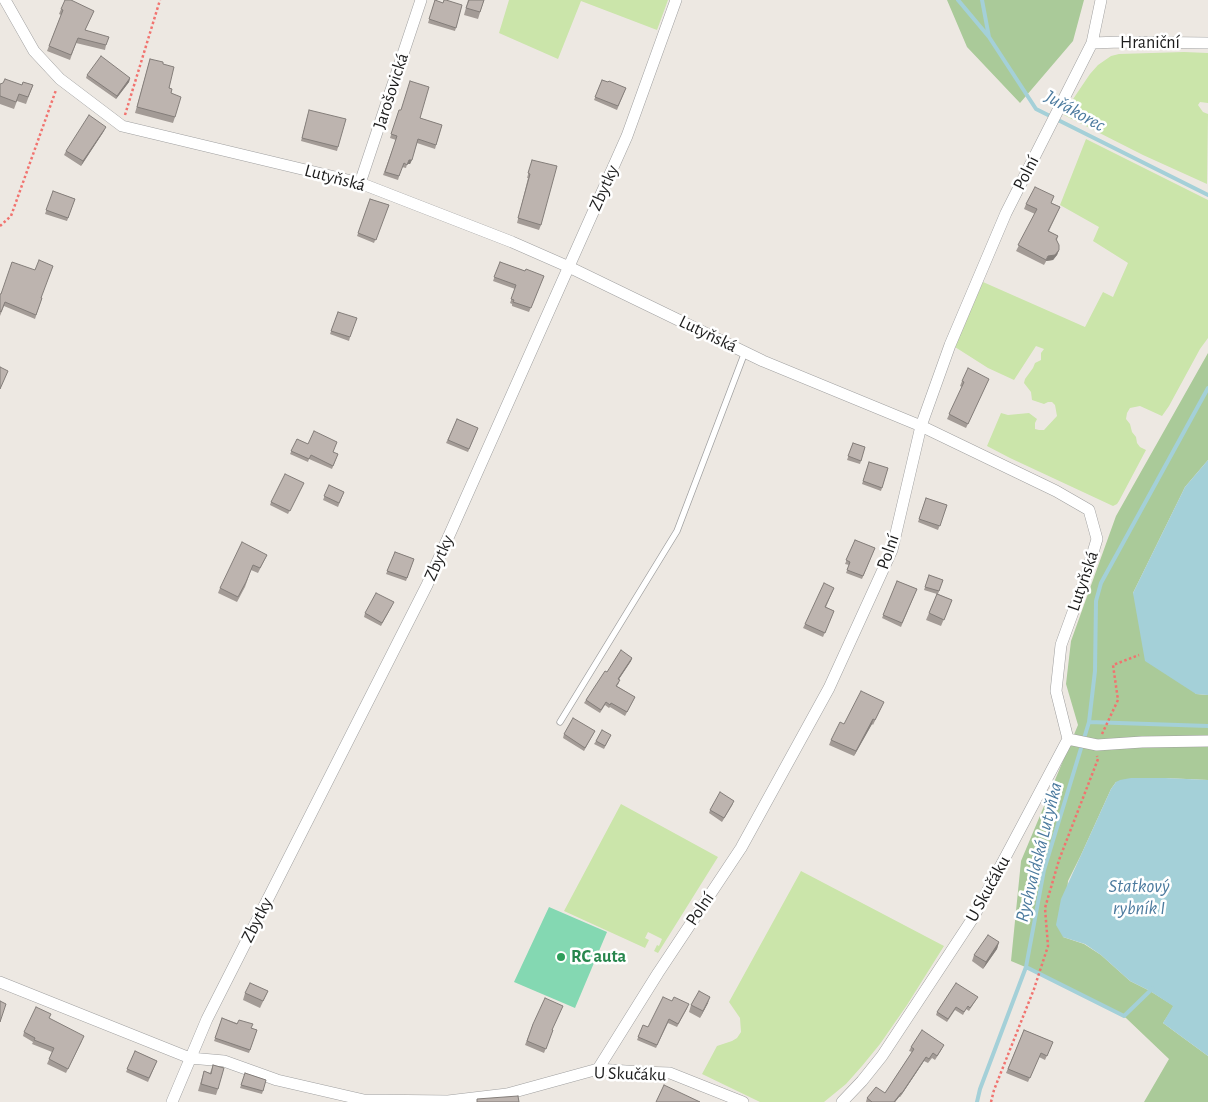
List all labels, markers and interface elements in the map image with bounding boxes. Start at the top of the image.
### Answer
street label: Hraniční [1120,32,1180,54]
street label: Jarošovická [369,50,413,132]
water label: Juřákorec [1041,85,1109,137]
street label: Polní [1008,152,1044,194]
street label: Lutyňská [302,160,368,196]
street label: Zbytky [584,162,624,214]
street label: Lutyňská [675,311,741,357]
street label: Zbytky [419,532,459,584]
street label: Polní [872,532,904,572]
street label: Lutyňská [1063,548,1103,614]
water label: Rychvaldská Lutyňka [1011,780,1067,924]
street label: U Skučáku [961,852,1015,926]
water label: Statkový rybník I [1109,875,1169,919]
street label: Polní [681,888,719,930]
street label: Zbytky [237,894,277,946]
place label: RC auta [571,946,626,968]
marker: RC auta [555,951,567,963]
street label: U Skučáku [593,1062,667,1086]

